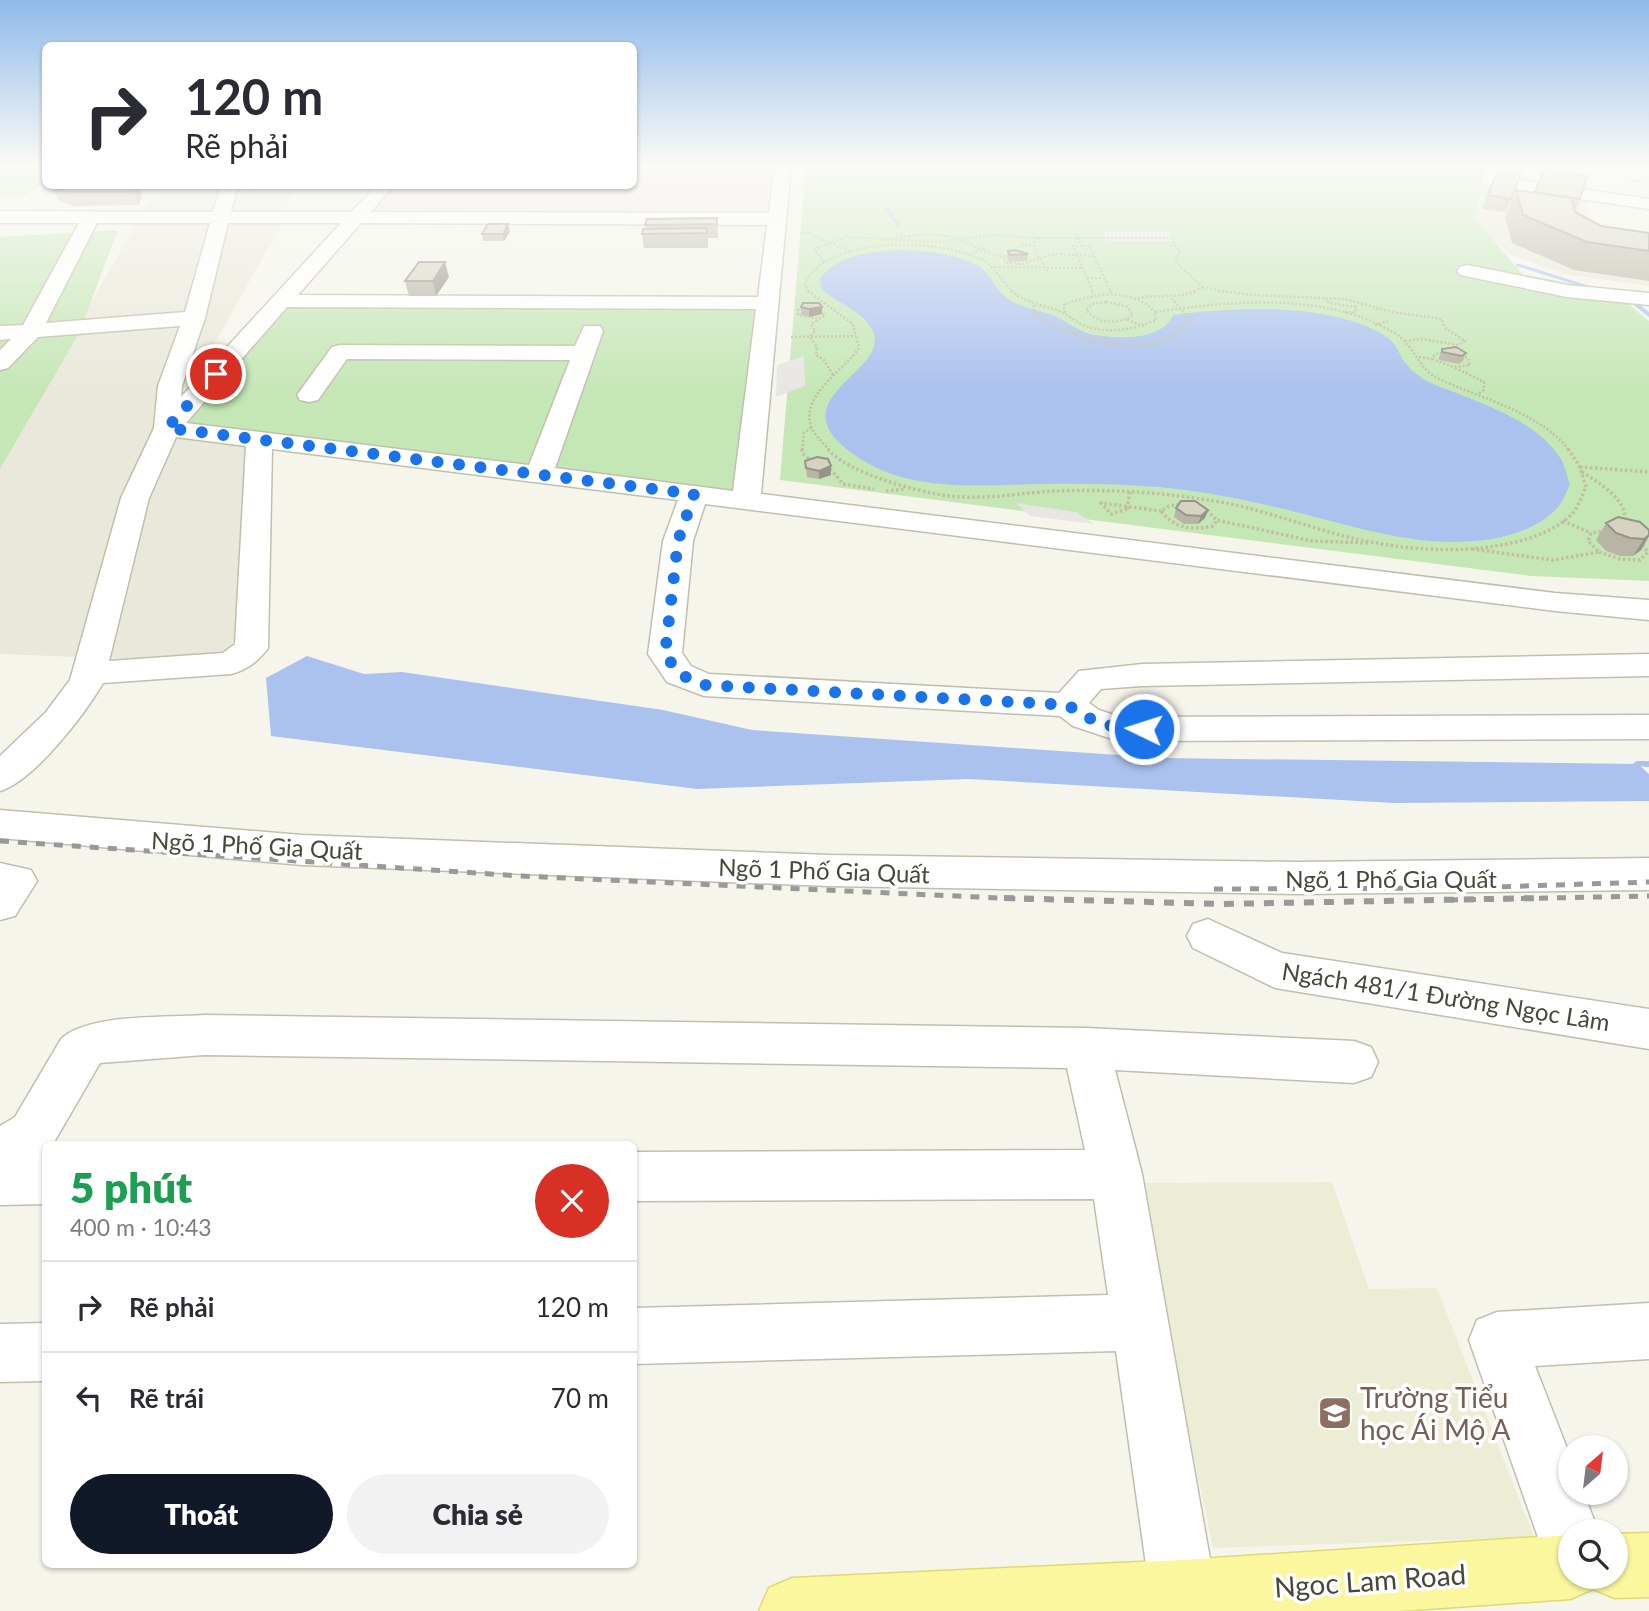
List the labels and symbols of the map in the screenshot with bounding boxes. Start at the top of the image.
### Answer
pin [186,344,246,404]
position arrow [1107,692,1181,766]
street label: Ngõ 1 Phố Gia Quất [151,825,364,865]
street label: Ngõ 1 Phố Gia Quất [718,852,931,888]
street label: Ngõ 1 Phố Gia Quất [1285,864,1497,893]
street label: Ngách 481/1 Đường Ngọc Lâm [1280,956,1612,1036]
place label: Trường Tiểu học Ái Mộ A [1360,1380,1511,1446]
school or university icon: Trường Tiểu học Ái Mộ A [1316,1394,1354,1432]
north arrow [1558,1435,1628,1505]
street label: Ngoc Lam Road [1273,1556,1467,1604]

